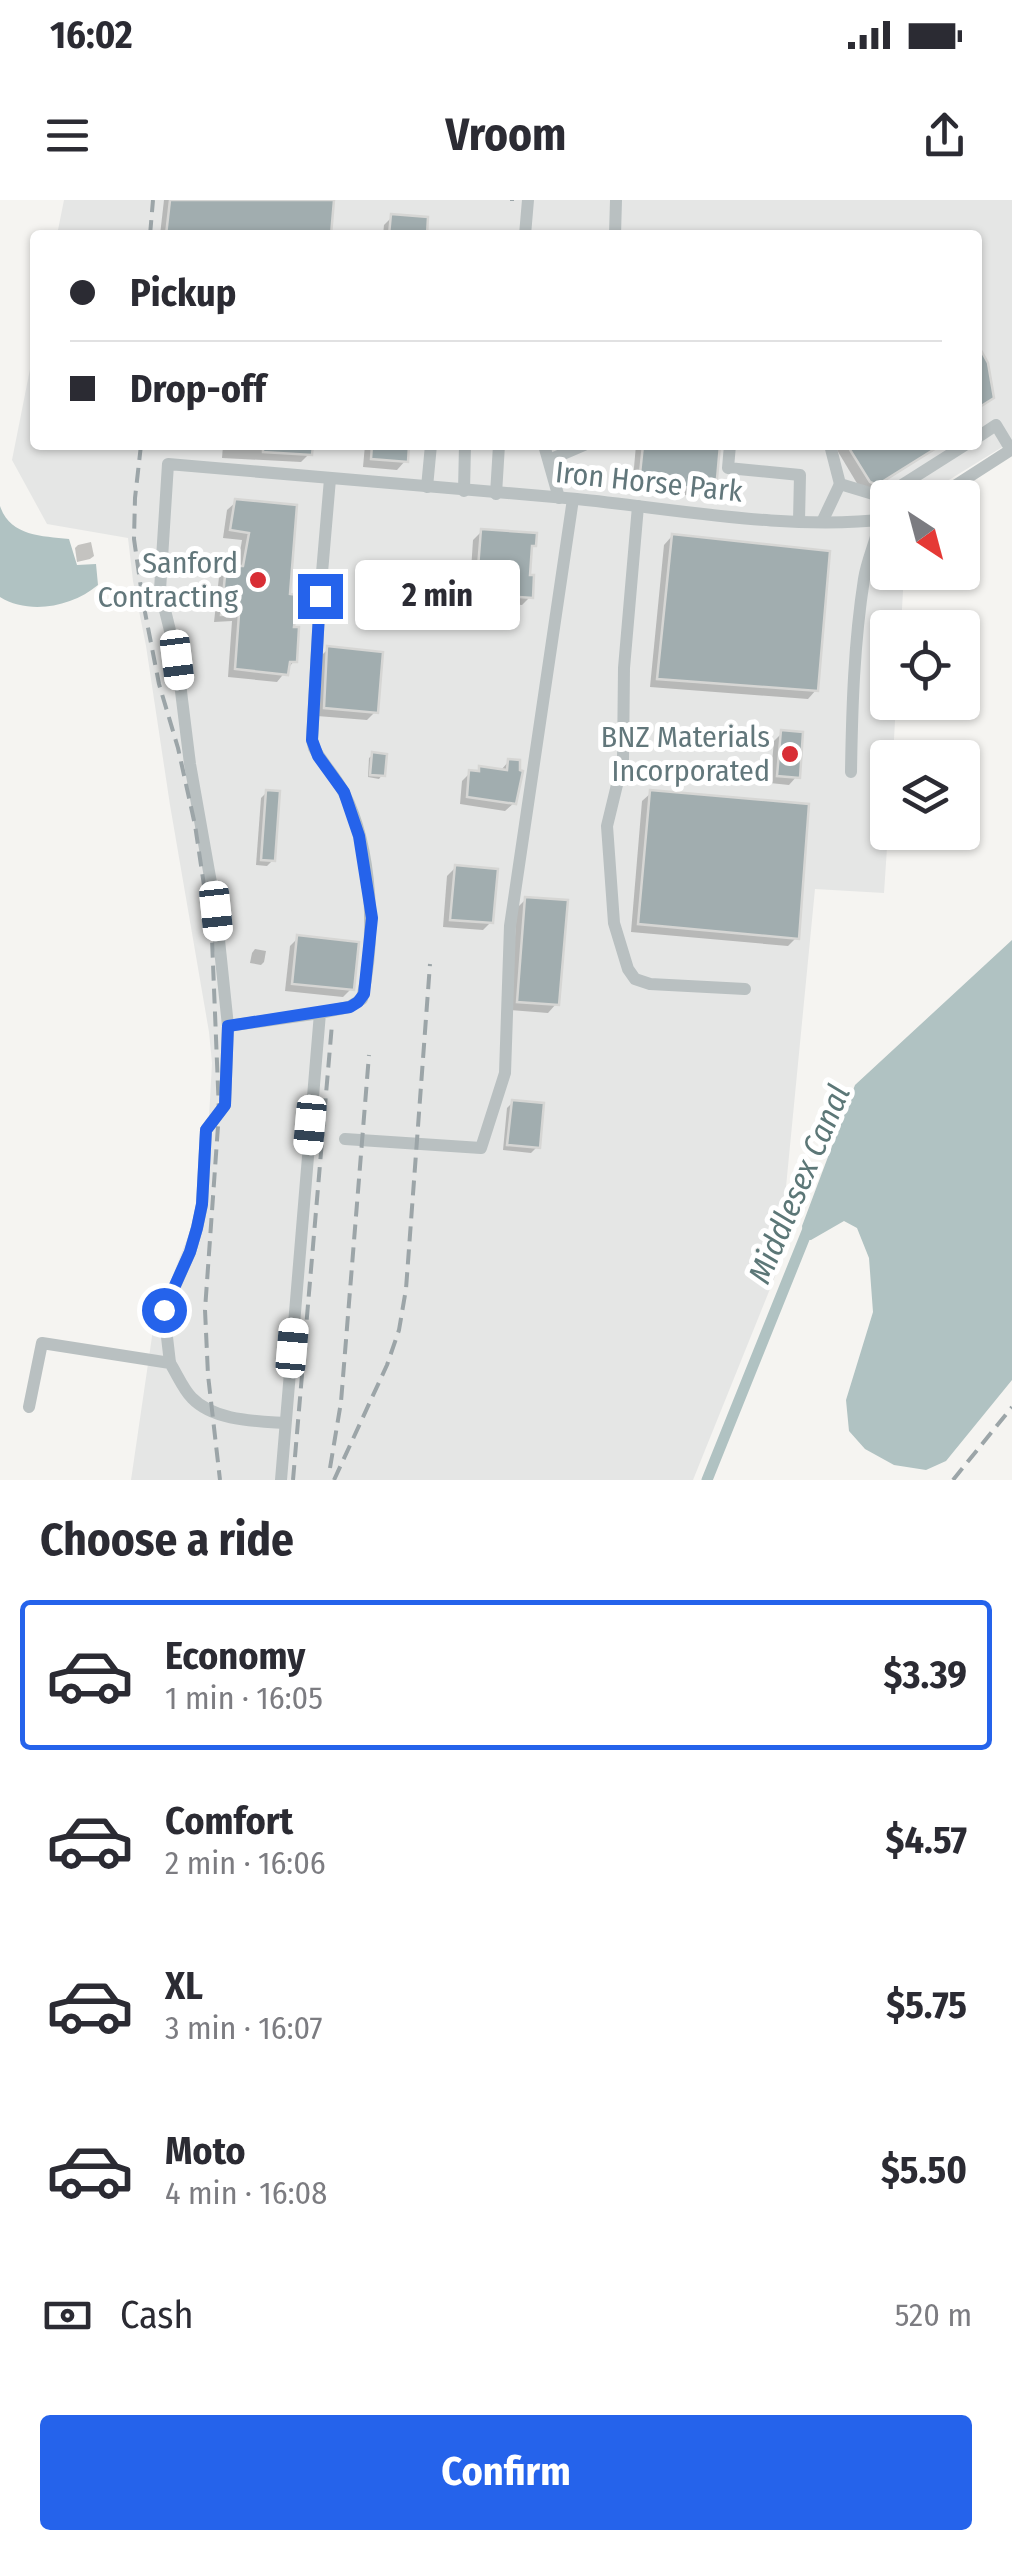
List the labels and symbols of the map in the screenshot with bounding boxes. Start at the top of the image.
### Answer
street label: Iron Horse Park [554,454,744,510]
north arrow [870,480,980,590]
place label: Sanford Contracting [98,545,239,615]
callout: 2 min [355,561,520,631]
marker: Sanford Contracting [247,569,269,591]
route end [298,574,343,619]
car [158,628,196,692]
place label: BNZ Materials Incorporated [601,719,770,789]
marker: BNZ Materials Incorporated [779,743,801,765]
car [198,880,234,942]
water label: Middlesex Canal [740,1079,858,1289]
car [292,1094,328,1156]
route start [142,1288,187,1333]
car [274,1317,310,1379]

